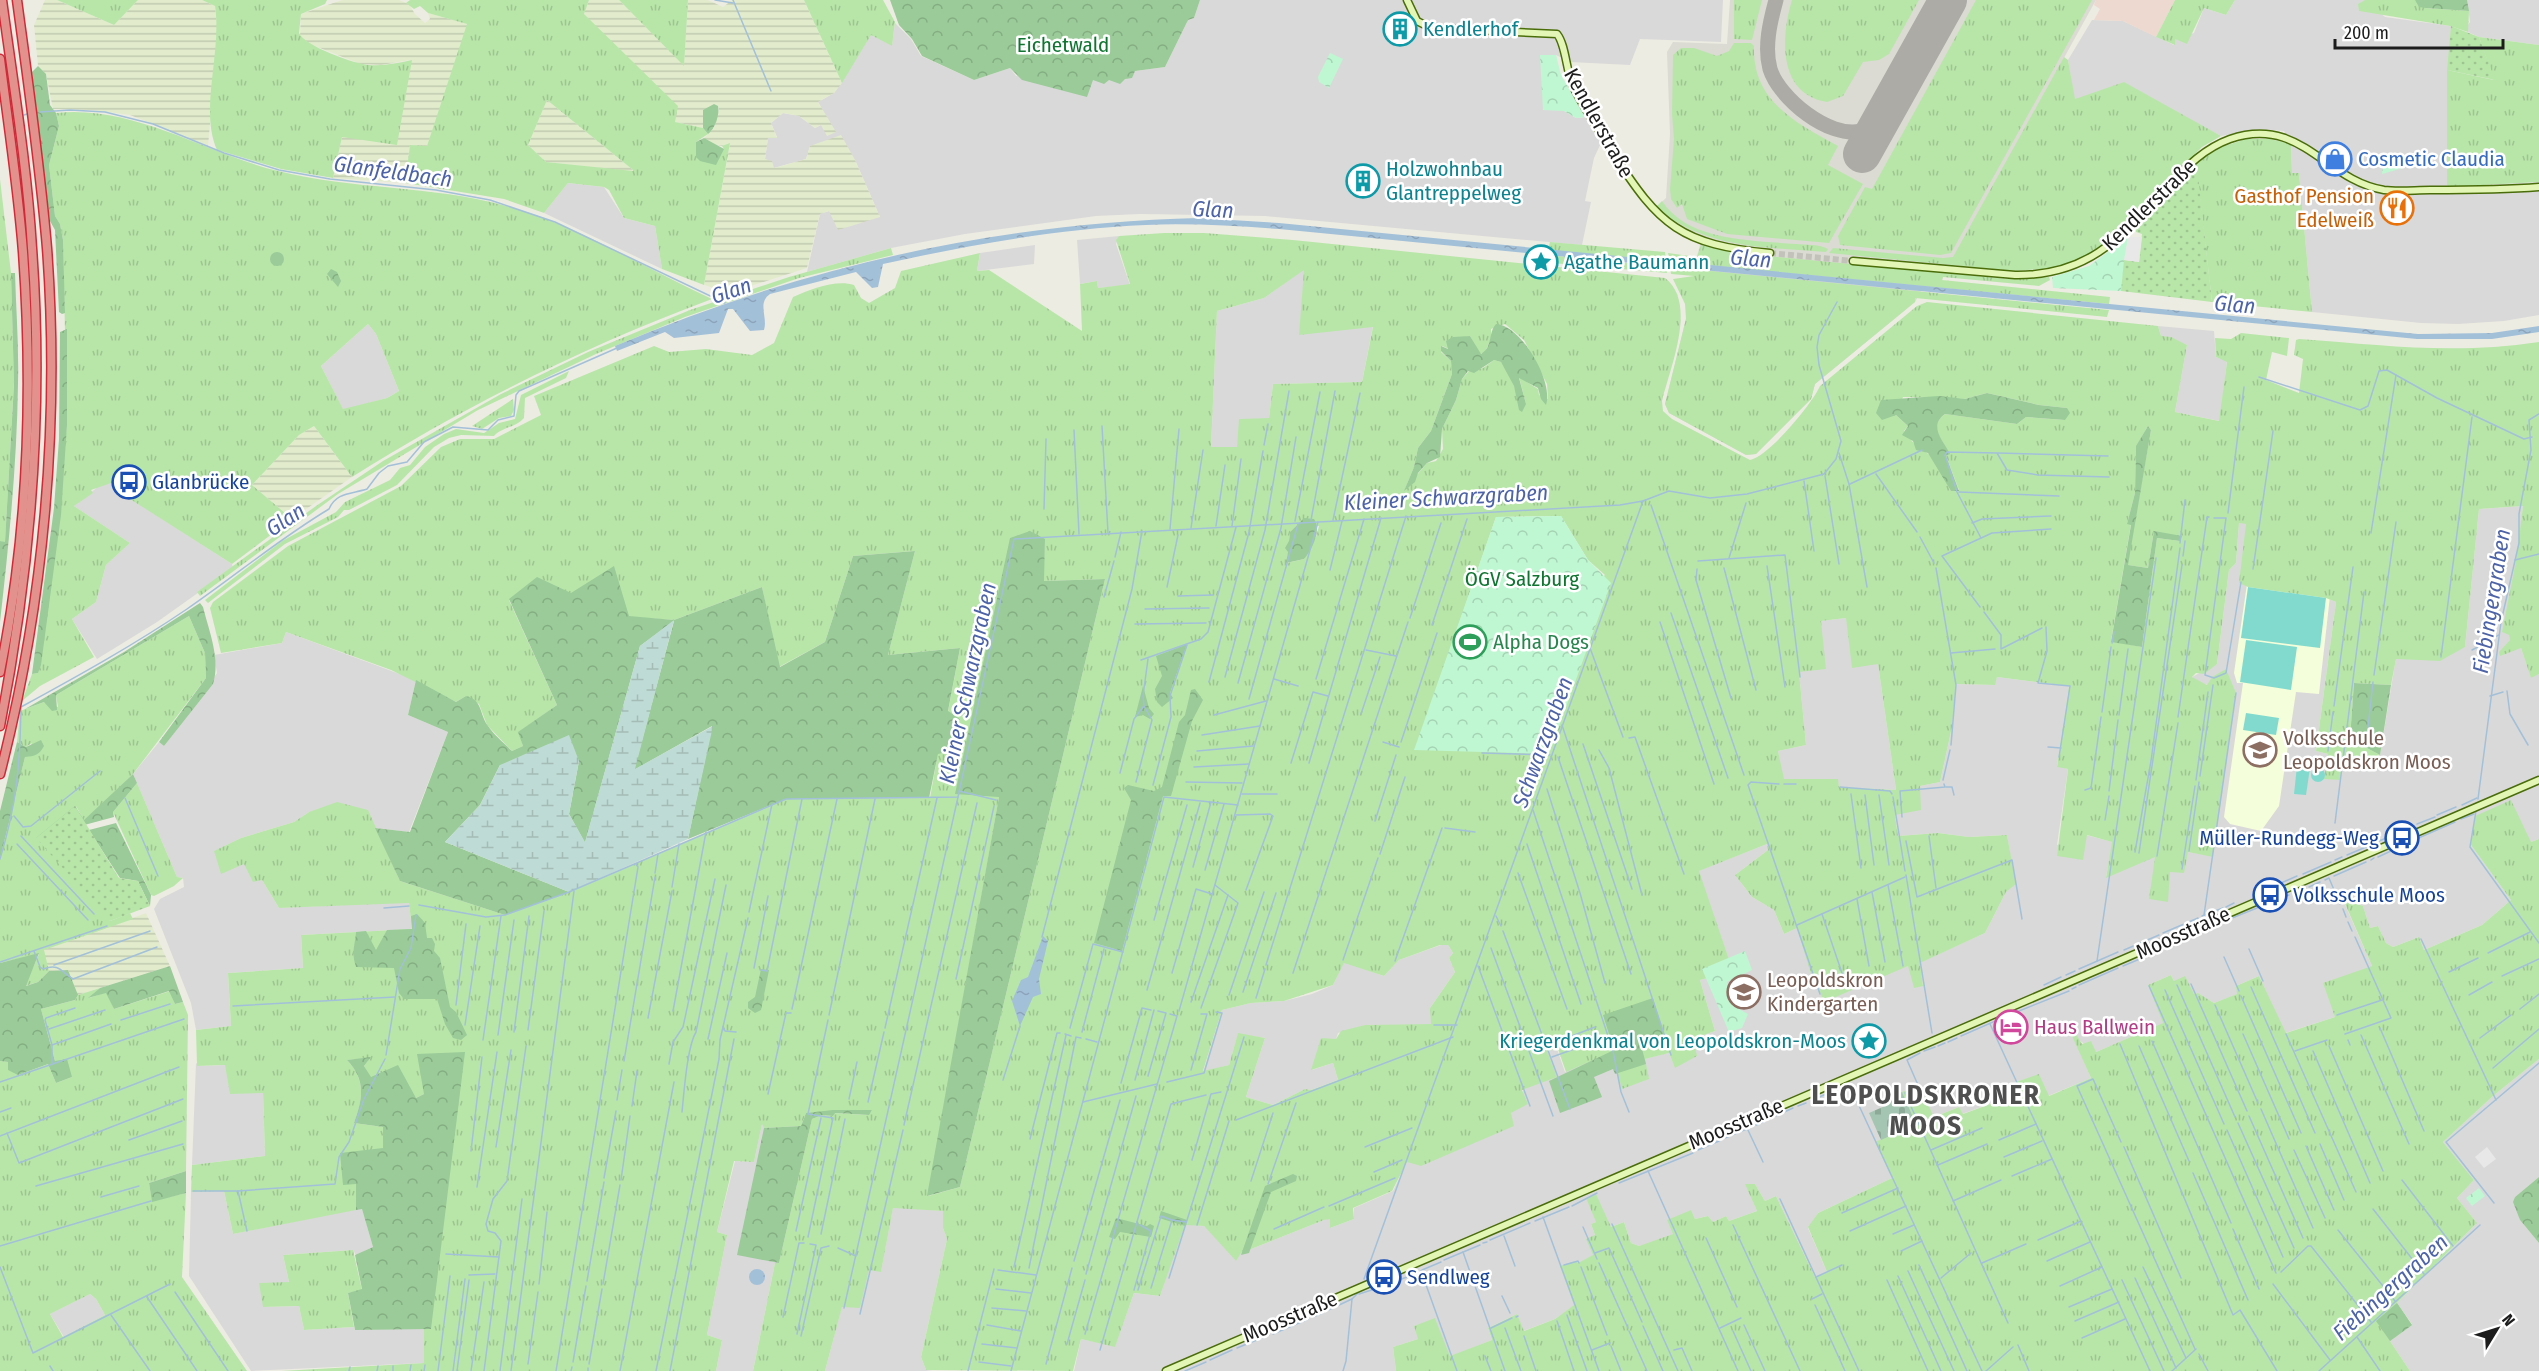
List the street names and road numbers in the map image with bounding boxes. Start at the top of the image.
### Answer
street label: Kendlerstraße [1558,64,1640,182]
street label: Kendlerstraße [2097,154,2201,256]
street label: Moosstraße [2132,901,2234,965]
street label: Moosstraße [1685,1092,1787,1156]
street label: Moosstraße [1239,1285,1341,1349]

